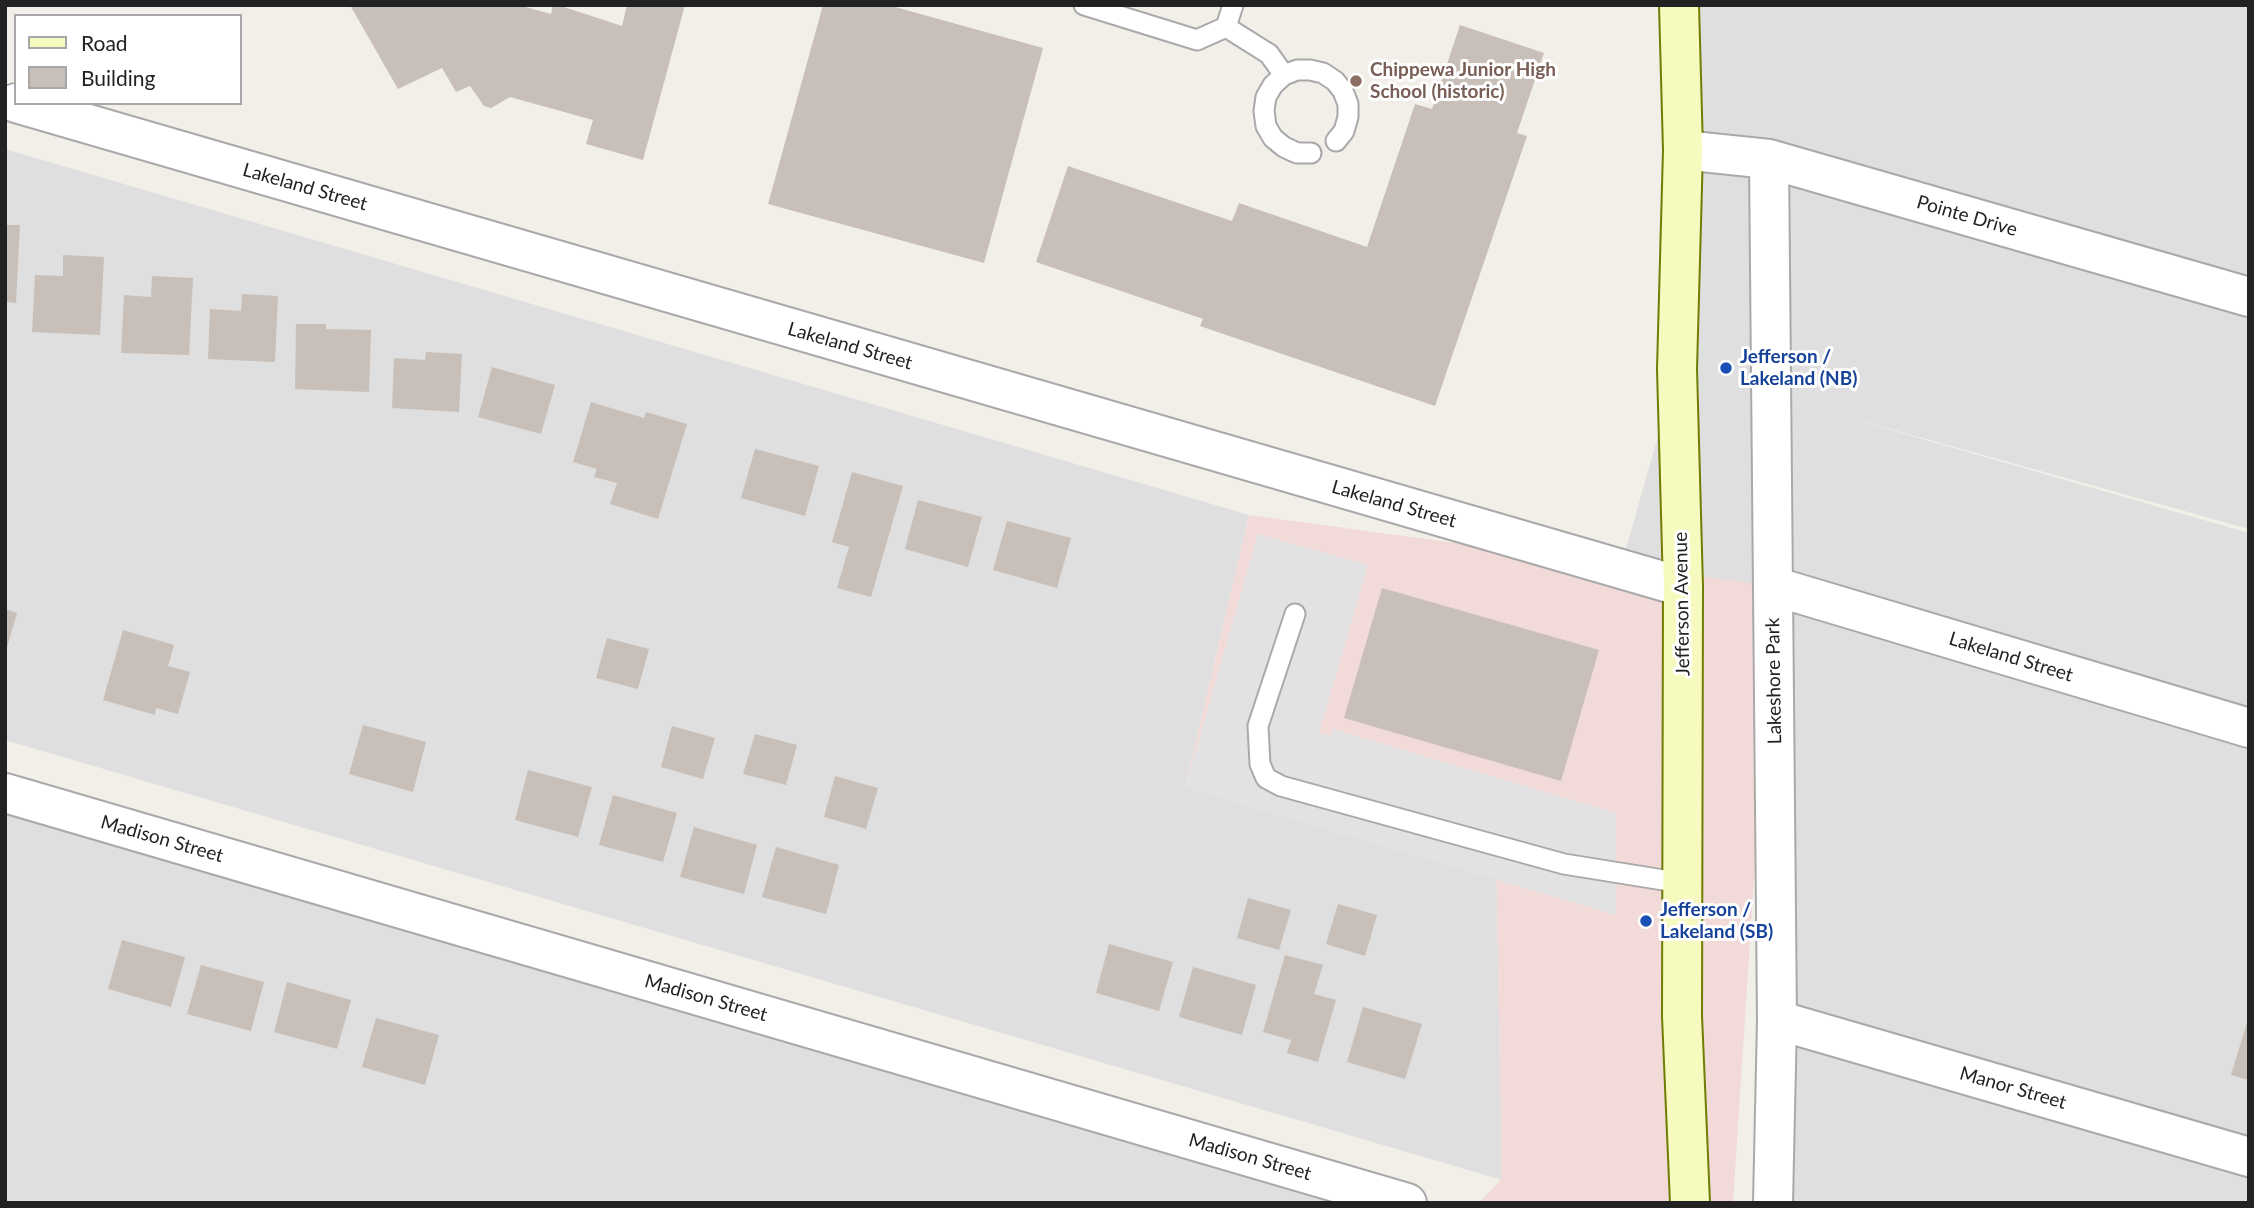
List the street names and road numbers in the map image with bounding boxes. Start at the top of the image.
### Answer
street label: Lakeland Street [240,158,370,216]
street label: Pointe Drive [1914,191,2020,241]
street label: Lakeland Street [785,317,915,375]
street label: Lakeland Street [1329,475,1459,533]
street label: Jefferson Avenue [1669,532,1695,676]
street label: Lakeshore Park [1761,618,1787,744]
street label: Lakeland Street [1946,627,2076,687]
street label: Madison Street [98,811,226,867]
street label: Madison Street [642,970,770,1026]
street label: Manor Street [1957,1062,2069,1114]
street label: Madison Street [1186,1129,1314,1185]

